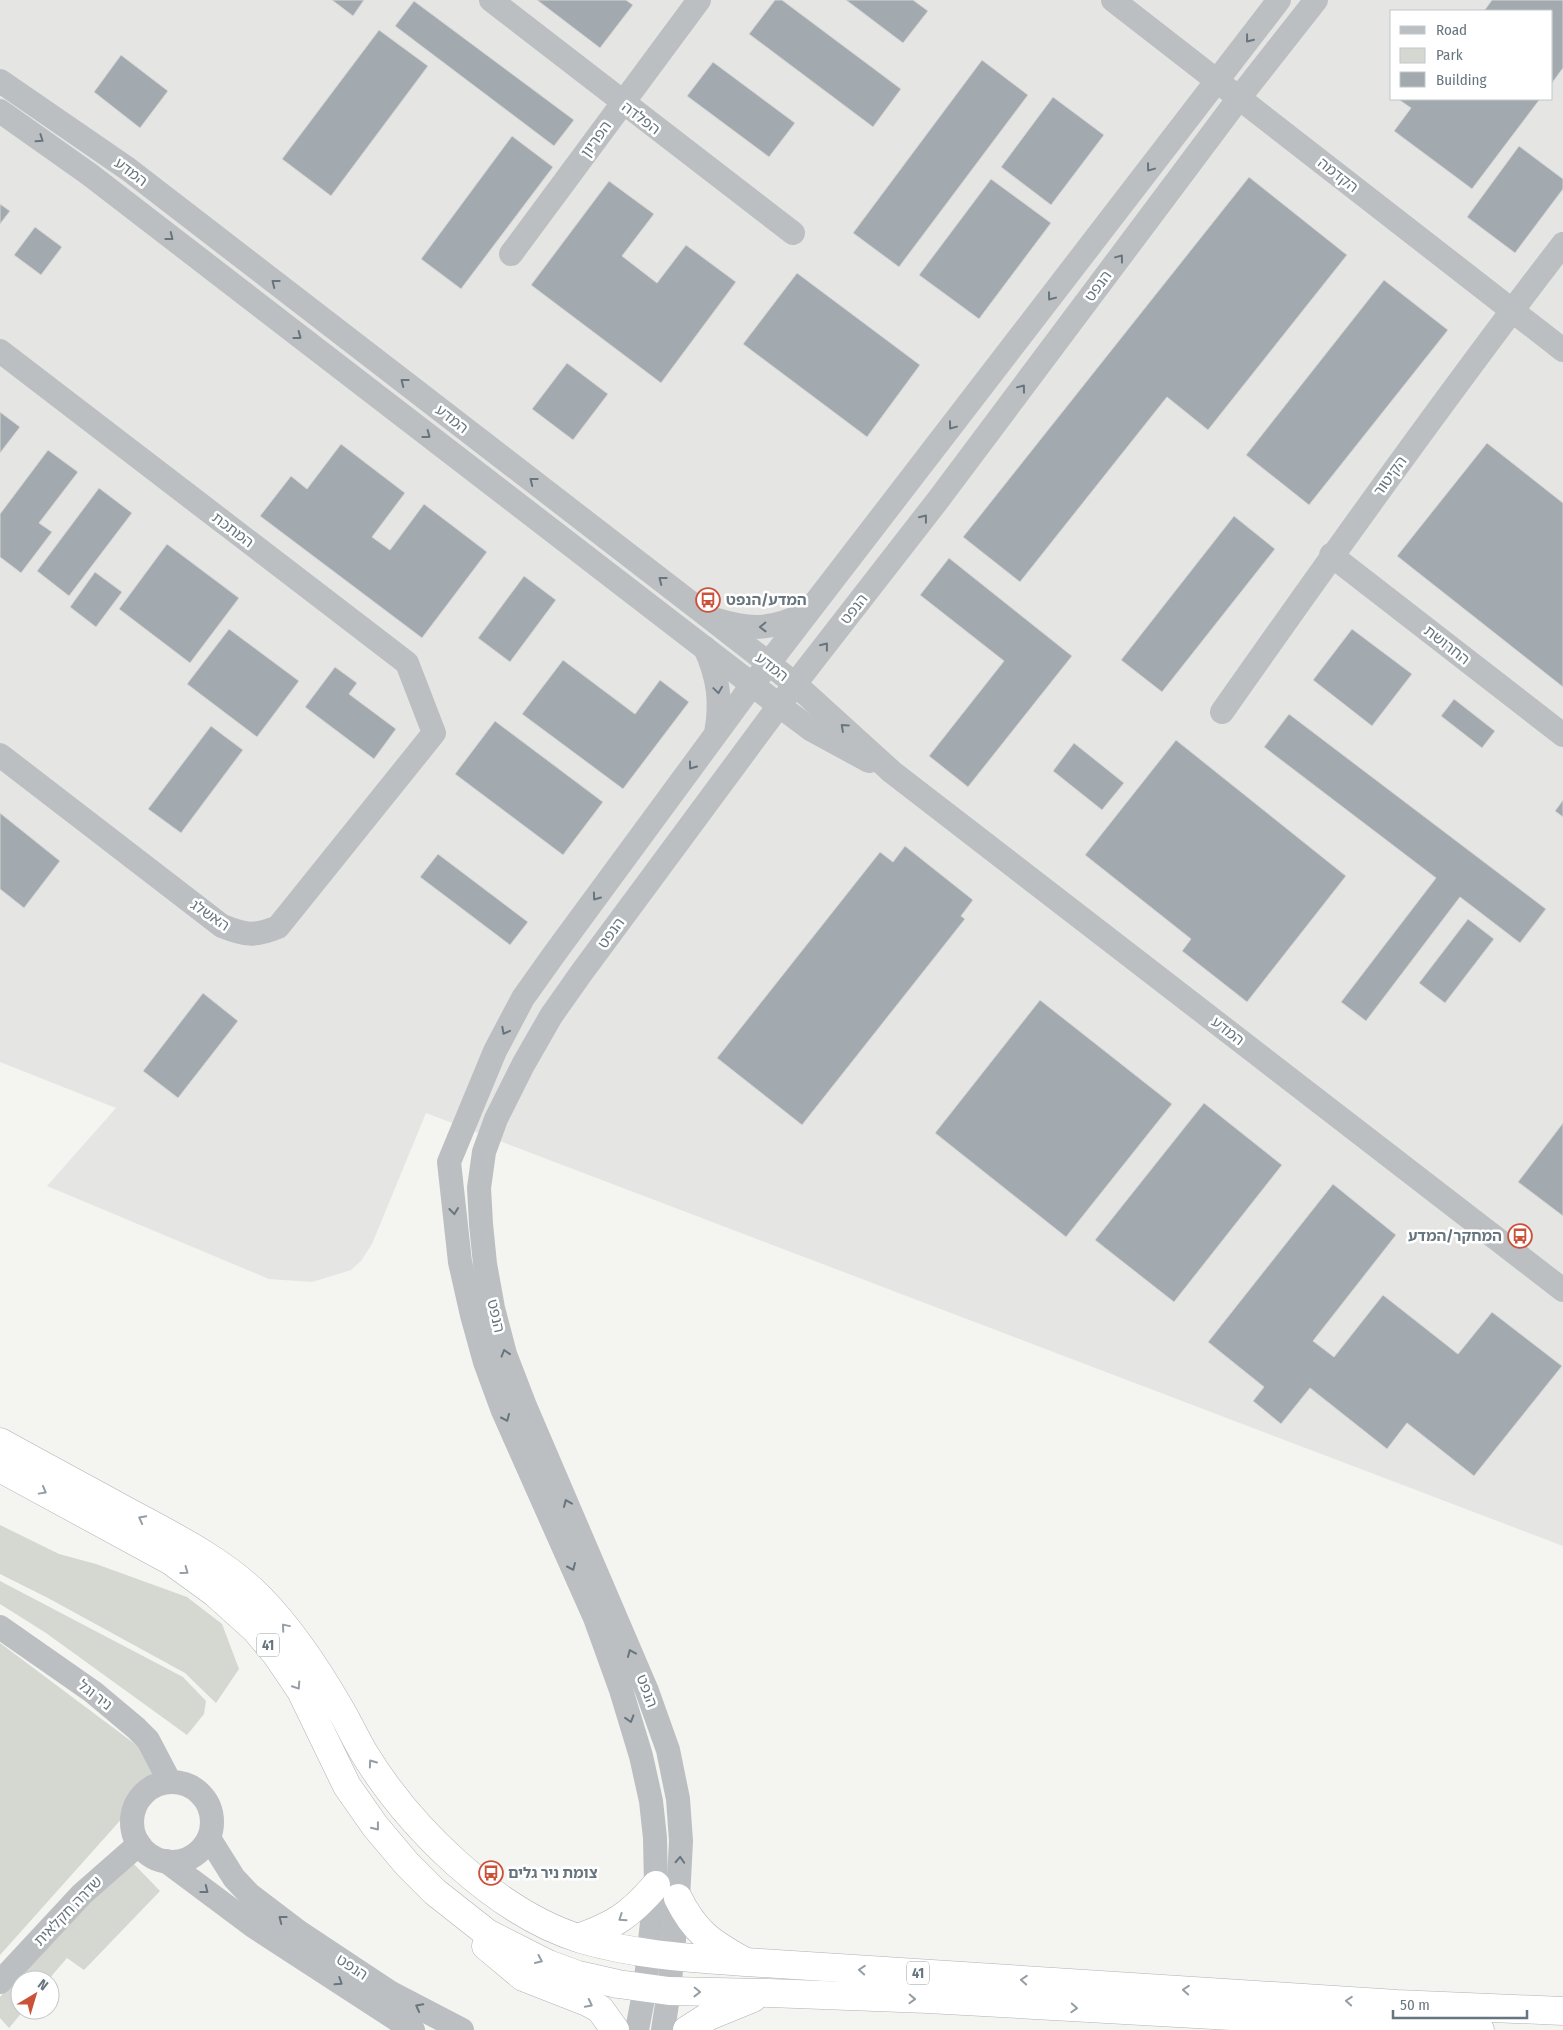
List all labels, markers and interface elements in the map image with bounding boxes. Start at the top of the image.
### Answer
legend [1390,10,1553,100]
text: Road [1436,21,1467,39]
one-way arrow [1246,33,1254,42]
text: Park [1436,46,1463,64]
text: Building [1436,71,1487,89]
street label: הפלדה [618,98,664,138]
street label: הפריון [577,117,615,161]
one-way arrow [35,133,44,142]
street label: המדע [111,154,151,190]
street label: הקדמה [1314,154,1362,196]
one-way arrow [1147,162,1156,171]
one-way arrow [164,232,173,241]
one-way arrow [1114,255,1122,264]
street label: הנפט [1081,267,1115,305]
one-way arrow [272,280,281,289]
one-way arrow [1048,291,1057,301]
one-way arrow [292,331,301,339]
one-way arrow [401,380,410,388]
one-way arrow [1016,384,1025,394]
street label: המדע [432,401,472,437]
one-way arrow [950,420,958,429]
one-way arrow [421,429,431,438]
street label: הקיטור [1370,453,1410,499]
one-way arrow [530,479,539,487]
street label: המתכת [209,509,257,551]
one-way arrow [919,515,927,524]
one-way arrow [659,578,668,586]
bus stop icon: המדע/הנפט [695,587,721,613]
street label: הנפט [837,590,871,628]
place label: המדע/הנפט [726,591,807,609]
one-way arrow [759,622,766,632]
street label: החרושת [1421,622,1473,668]
one-way arrow [819,643,827,652]
street label: המדע [752,649,792,685]
one-way arrow [712,686,723,694]
one-way arrow [840,724,849,733]
one-way arrow [690,760,698,769]
one-way arrow [593,891,602,901]
street label: האשלג [187,896,233,934]
street label: הנפט [594,914,628,952]
street label: המדע [1208,1013,1248,1049]
one-way arrow [501,1026,511,1035]
one-way arrow [449,1207,460,1215]
bus stop icon: המחקר/המדע [1507,1223,1533,1249]
place label: המחקר/המדע [1408,1227,1502,1245]
street label: הנפט [483,1298,509,1334]
one-way arrow [501,1350,511,1358]
one-way arrow [499,1413,510,1422]
one-way arrow [38,1485,47,1495]
one-way arrow [562,1499,573,1508]
one-way arrow [138,1515,147,1525]
one-way arrow [566,1562,577,1571]
one-way arrow [179,1564,188,1574]
one-way arrow [281,1623,290,1632]
road number: 41 [257,1634,279,1656]
one-way arrow [627,1649,638,1658]
street label: הנפט [633,1672,661,1710]
street label: ניר וגל [74,1676,116,1714]
one-way arrow [291,1680,300,1689]
one-way arrow [624,1714,634,1722]
one-way arrow [369,1760,378,1769]
one-way arrow [371,1821,379,1830]
one-way arrow [675,1855,685,1863]
bus stop icon: צומת ניר גלים [478,1860,504,1886]
place label: צומת ניר גלים [508,1864,598,1882]
street label: שדרה חקלאית [30,1872,106,1950]
one-way arrow [200,1884,209,1893]
one-way arrow [618,1912,627,1921]
one-way arrow [279,1917,288,1925]
street label: הנפט [333,1950,371,1984]
one-way arrow [534,1954,543,1964]
road number: 41 [907,1962,929,1985]
one-way arrow [858,1964,866,1975]
north arrow [10,1970,60,2020]
one-way arrow [1020,1975,1028,1986]
text: N [34,1976,51,1994]
one-way arrow [333,1976,342,1985]
one-way arrow [1182,1985,1190,1996]
one-way arrow [693,1986,701,1997]
scale bar [1393,1988,1527,2020]
one-way arrow [908,1993,916,2004]
one-way arrow [1344,1995,1352,2006]
text: 50 m [1400,1996,1430,2014]
one-way arrow [584,1998,593,2008]
one-way arrow [1070,2002,1078,2013]
one-way arrow [415,2003,424,2013]

